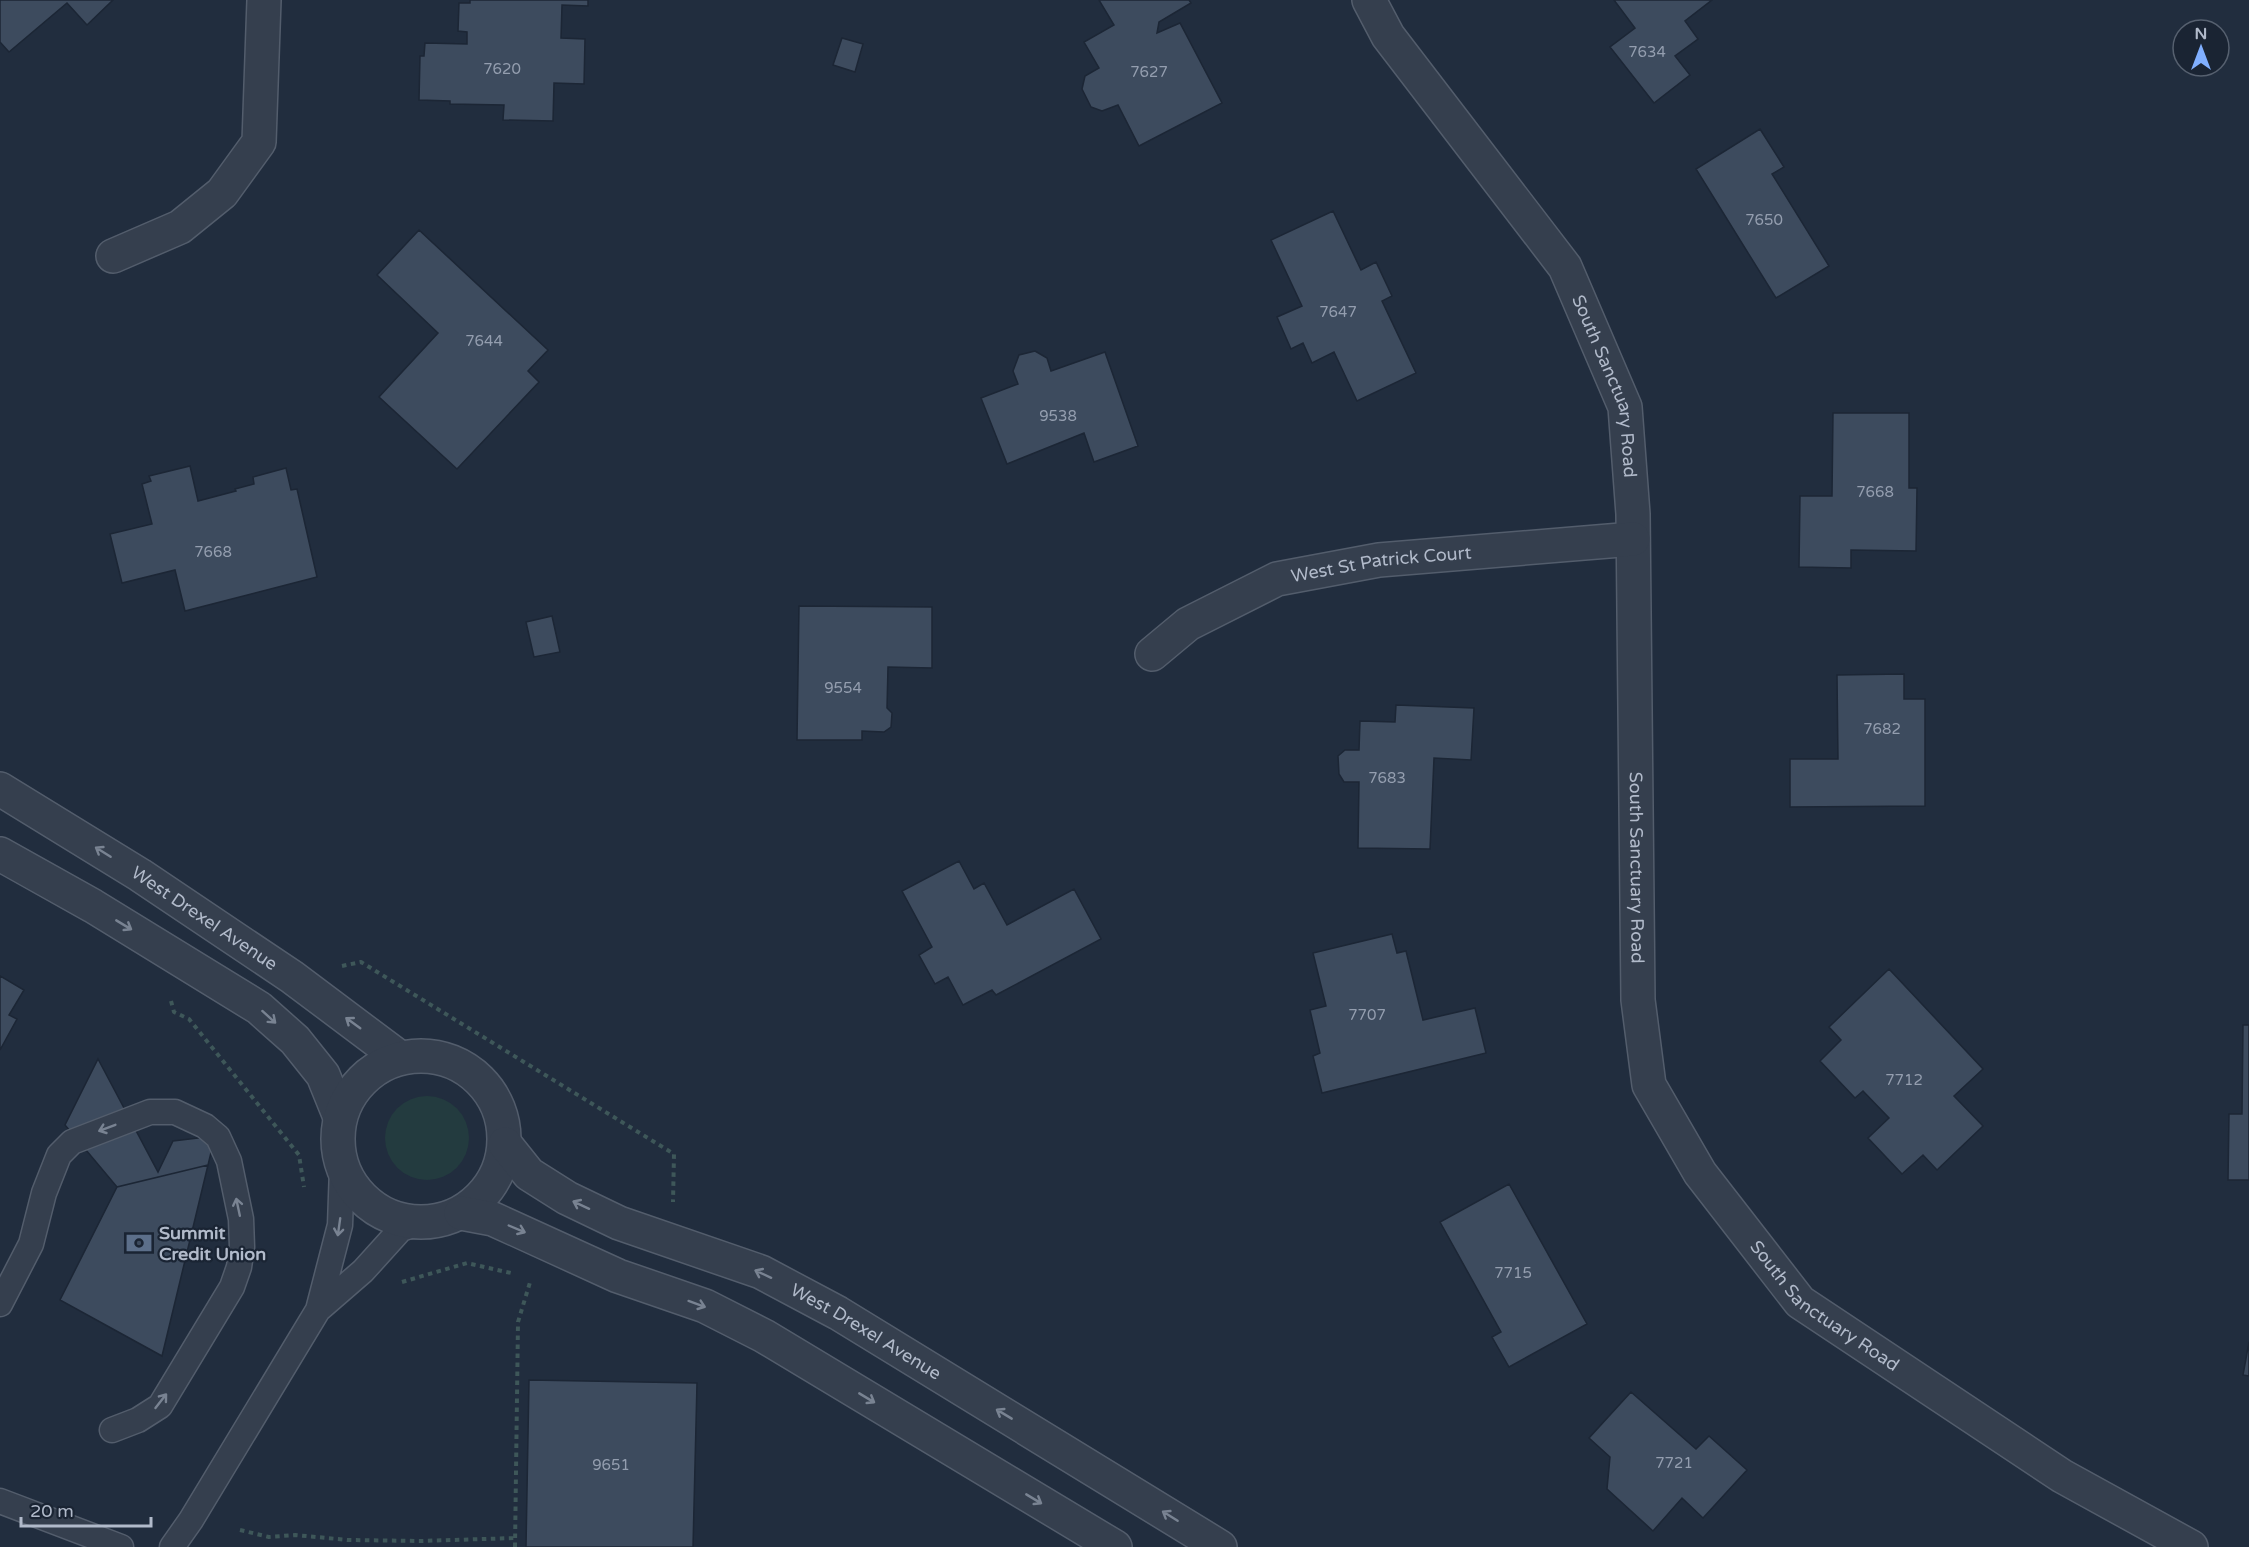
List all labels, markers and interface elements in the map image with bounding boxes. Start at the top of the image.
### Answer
north arrow [2171,18,2231,78]
text: N [2195,24,2207,44]
house number: 7634 [1628,43,1666,61]
house number: 7620 [483,60,521,78]
house number: 7627 [1130,63,1168,81]
house number: 7650 [1745,211,1783,229]
street label: South Sanctuary Road [1567,291,1641,479]
house number: 7647 [1319,303,1357,321]
house number: 7644 [465,332,503,350]
house number: 9538 [1039,407,1077,425]
house number: 7668 [1856,483,1894,501]
street label: West St Patrick Court [1289,541,1472,587]
house number: 7668 [194,543,232,561]
house number: 9554 [824,679,862,697]
house number: 7682 [1863,720,1901,738]
house number: 7683 [1368,769,1406,787]
street label: South Sanctuary Road [1625,772,1649,964]
one-way arrow [95,846,112,858]
street label: West Drexel Avenue [127,861,282,975]
one-way arrow [115,919,132,931]
house number: 7707 [1348,1006,1386,1024]
one-way arrow [261,1010,276,1024]
one-way arrow [345,1017,361,1029]
house number: 7712 [1885,1071,1923,1089]
one-way arrow [98,1124,116,1135]
one-way arrow [232,1198,244,1217]
one-way arrow [572,1198,590,1210]
one-way arrow [334,1216,345,1236]
place label: Summit Credit Union [159,1222,266,1265]
one-way arrow [507,1224,525,1235]
bank icon: Summit Credit Union [124,1228,154,1258]
street label: South Sanctuary Road [1745,1236,1903,1376]
house number: 7715 [1494,1264,1532,1282]
one-way arrow [755,1268,773,1279]
street label: West Drexel Avenue [787,1279,945,1385]
one-way arrow [687,1299,706,1310]
one-way arrow [155,1393,168,1409]
one-way arrow [858,1393,875,1405]
one-way arrow [996,1408,1013,1420]
house number: 7721 [1655,1454,1693,1472]
house number: 9651 [592,1456,630,1474]
scale bar [21,1490,152,1528]
one-way arrow [1025,1493,1042,1505]
text: 20 m [30,1500,74,1522]
one-way arrow [1162,1510,1179,1522]

